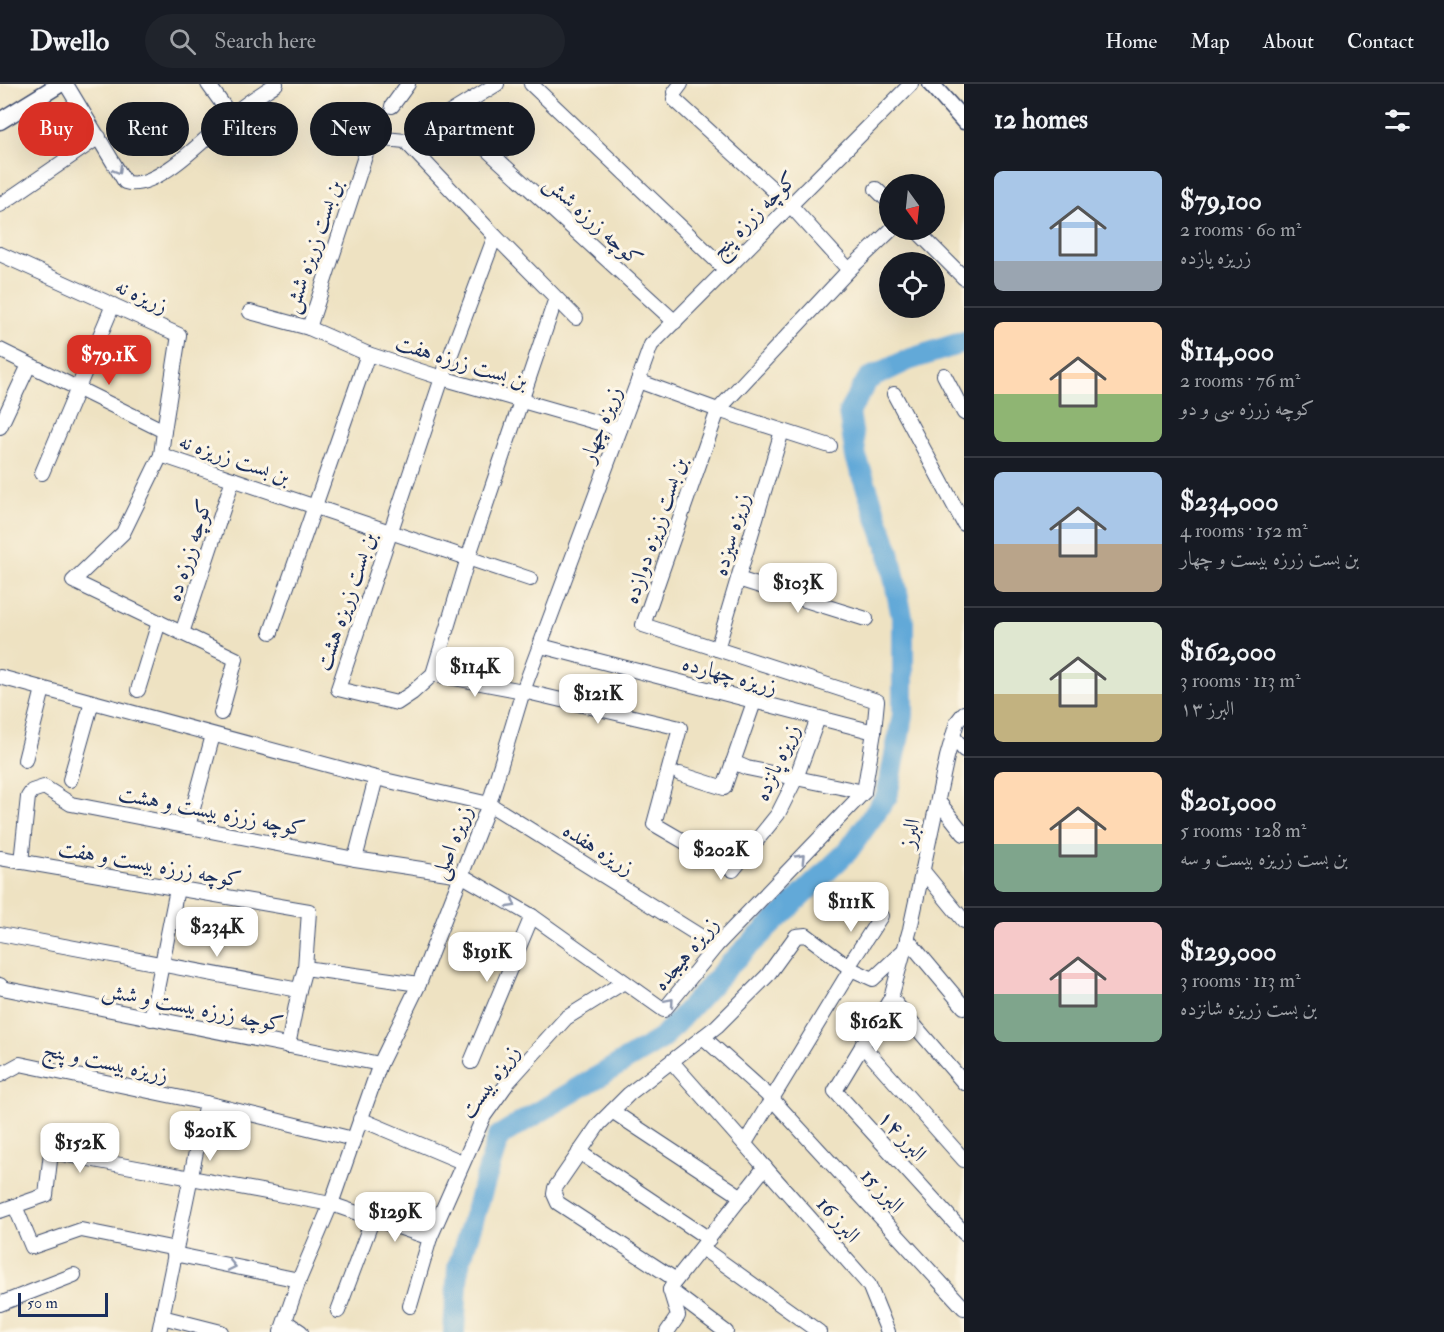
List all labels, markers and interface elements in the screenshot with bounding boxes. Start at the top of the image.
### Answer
search box [145,14,565,68]
text: Dwello [30,24,109,59]
icon: search [166,25,199,58]
text: Search here [214,27,316,55]
text: Home [1105,28,1157,55]
text: Map [1190,28,1230,55]
text: About [1263,28,1314,55]
text: Contact [1347,28,1414,55]
chip: Buy [18,102,94,156]
chip: Rent [106,102,189,156]
chip: Filters [201,102,298,156]
chip: New [310,102,392,156]
chip: Apartment [404,102,535,156]
text: 12 homes [994,104,1088,136]
icon: filters [1381,104,1414,137]
one-way arrow [111,163,122,174]
street label: کوچه زرزه پنج [704,165,807,268]
street label: کوچه زرزه شش [537,169,649,273]
north arrow [879,174,945,240]
map controls [879,174,945,318]
street label: بن بست زریزه شش [277,176,350,317]
text: $79,100 [1180,185,1262,217]
icon: home [1042,195,1114,267]
text: 2 rooms · 60 m² [1180,217,1301,242]
text: زریزه یازده [1180,245,1251,270]
button: locate [879,252,945,318]
street label: زریزه نه [111,272,172,320]
street label: بن بست زرزه هفت [392,328,532,395]
pin: $79.1K [60,335,158,386]
text: $114,000 [1180,336,1274,368]
text: $79.1K [81,342,137,367]
icon: home [1042,346,1114,418]
text: 2 rooms · 76 m² [1180,368,1300,393]
street label: زریزه چهار [573,382,628,468]
text: کوچه زرزه سی و دو [1180,396,1314,421]
street label: بن بست زریزه نه [175,427,294,491]
street label: بن بست زریزه دوازده [617,453,693,608]
text: $234,000 [1180,486,1279,518]
street label: زریزه سیزده [706,489,756,579]
street label: کوچه زرزه ده [159,496,220,605]
icon: home [1042,496,1114,568]
text: 4 rooms · 152 m² [1180,518,1308,543]
street label: بن بست زریزه هشت [309,528,383,675]
text: بن بست زرزه بیست و چهار [1180,546,1359,571]
pin: $103K [756,563,840,614]
text: $103K [773,570,823,595]
text: $162,000 [1180,636,1276,668]
icon: home [1042,646,1114,718]
pin: $114K [433,647,517,698]
street label: زریزه چهارده [679,649,780,701]
text: $114K [450,654,500,679]
text: 3 rooms · 113 m² [1180,668,1301,693]
pin: $121K [556,674,640,725]
text: $121K [573,681,623,706]
text: البرز ۱۳ [1180,696,1234,721]
street label: زریزه پانزده [747,719,808,806]
street label: کوچه زرزه بیست و هشت [116,779,308,844]
text: $201,000 [1180,786,1277,818]
icon: home [1042,796,1114,868]
street label: زریزه اصلی [425,801,481,884]
street label: زریزه هفده [557,816,640,882]
street label: البرز [893,816,927,852]
text: 5 rooms · 128 m² [1180,818,1306,843]
pin: $202K [679,830,763,881]
street label: کوچه زرزه بیست و هفت [56,834,244,895]
text: $202K [693,837,749,862]
text: بن بست زریزه بیست و سه [1180,846,1348,871]
one-way arrow [793,854,804,865]
pin: $111K [809,882,893,933]
text: $111K [828,889,874,914]
one-way arrow [506,897,516,908]
pin: $234K [175,907,259,958]
street label: زریزه هیجده [647,911,725,996]
text: $234K [190,914,244,939]
pin: $191K [445,932,529,983]
text: $129,000 [1180,936,1277,968]
text: $191K [462,939,512,964]
icon: home [1042,946,1114,1018]
text: 3 rooms · 113 m² [1180,968,1301,993]
street label: کوچه زرزه بیست و شش [100,976,286,1039]
text: بن بست زریزه شانزده [1180,996,1317,1021]
one-way arrow [663,998,674,1008]
pin: $162K [834,1002,918,1053]
text: $162K [850,1009,902,1034]
street label: زریزه بیست و پنج [40,1035,171,1094]
street label: زریزه بیست [454,1039,526,1124]
street label: البرز ۱۴ [872,1104,933,1167]
pin: $201K [168,1111,252,1162]
text: $201K [184,1118,236,1143]
pin: $152K [38,1123,122,1174]
text: $152K [54,1130,106,1155]
street label: البرز 15 [854,1162,910,1219]
street label: البرز 16 [810,1190,866,1249]
pin: $129K [353,1192,437,1243]
text: $129K [369,1199,421,1224]
one-way arrow [226,1259,236,1272]
scale bar [18,1290,108,1318]
text: 50 m [27,1293,58,1313]

